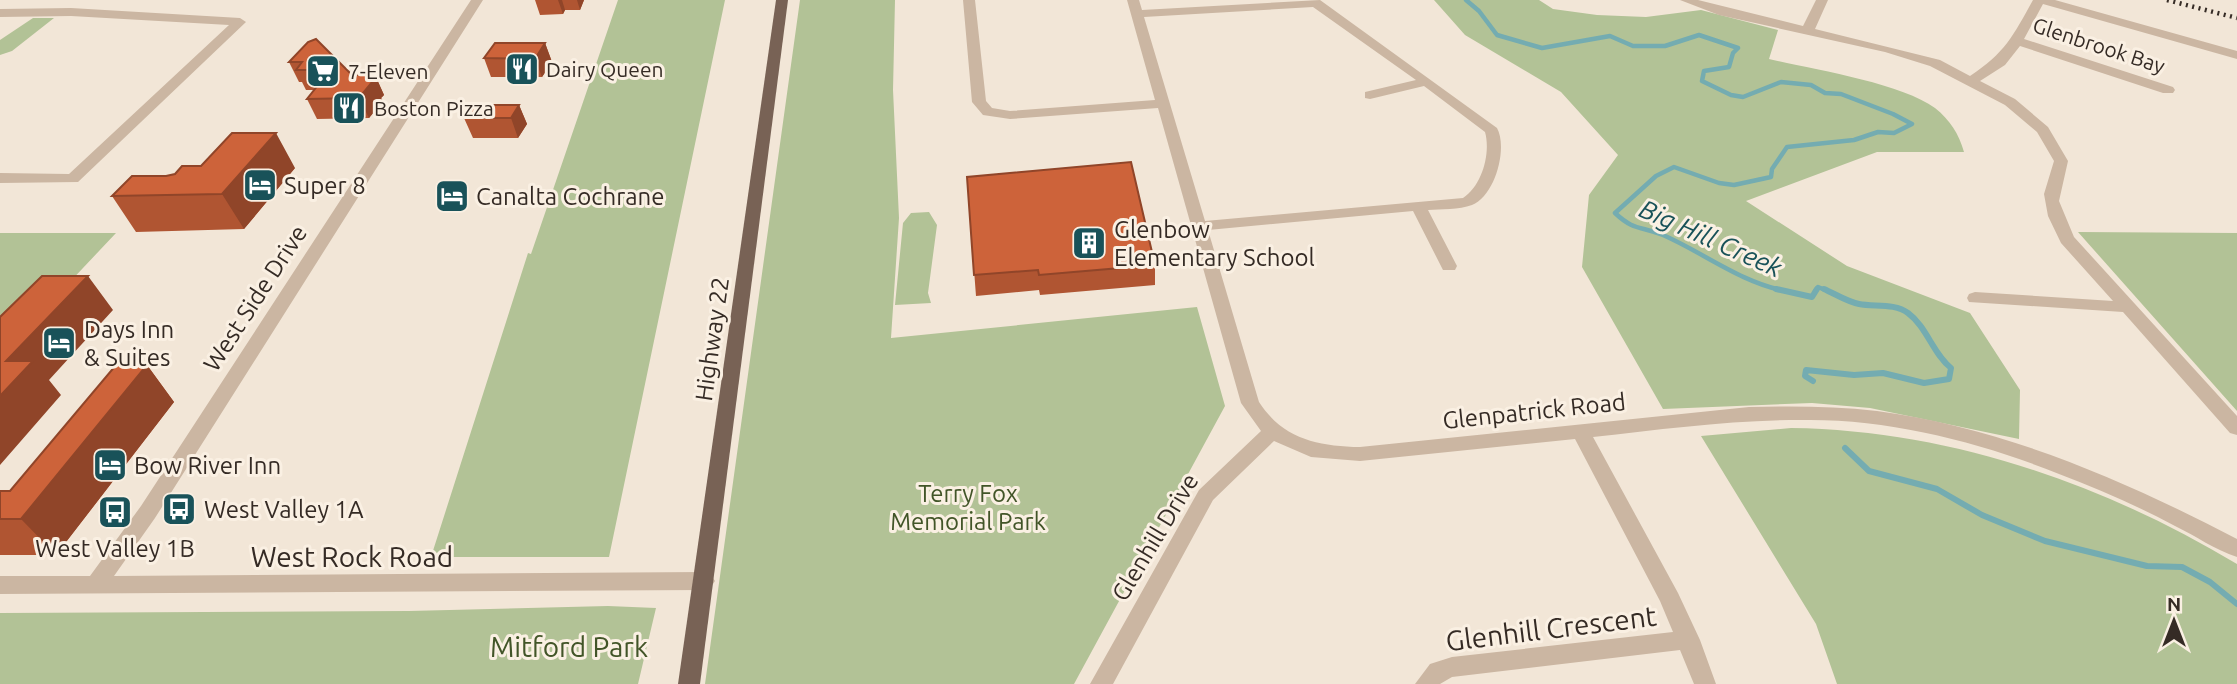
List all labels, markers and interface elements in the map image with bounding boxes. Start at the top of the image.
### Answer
street label: Glenbrook Bay [2030,12,2168,78]
restaurant icon: Dairy Queen [503,50,541,88]
supermarket icon: 7-Eleven [304,52,342,90]
place label: Dairy Queen [546,57,664,81]
place label: 7-Eleven [348,59,429,83]
restaurant icon: Boston Pizza [330,89,368,127]
place label: Boston Pizza [374,96,494,120]
hotel icon: Super 8 [241,166,279,204]
place label: Super 8 [284,172,366,199]
hotel icon: Canalta Cochrane [433,177,471,215]
place label: Canalta Cochrane [476,183,665,210]
water label: Big Hill Creek [1635,194,1787,283]
place label: Glenbow Elementary School [1114,216,1315,271]
street label: West Side Drive [198,220,312,376]
building icon: Glenbow Elementary School [1070,224,1108,262]
street label: Highway 22 [690,275,734,403]
place label: Days Inn & Suites [84,316,174,371]
hotel icon: Days Inn & Suites [40,324,78,362]
street label: Glenpatrick Road [1441,388,1627,434]
hotel icon: Bow River Inn [91,446,129,484]
place label: Bow River Inn [134,452,281,479]
street label: Glenhill Drive [1106,469,1204,605]
park label: Terry Fox Memorial Park [890,480,1046,535]
bus stop icon: West Valley 1A [160,490,198,528]
bus stop icon: West Valley 1B [96,493,134,531]
place label: West Valley 1A [204,496,364,523]
place label: West Valley 1B [35,535,195,562]
street label: West Rock Road [251,541,453,572]
north arrow [2139,586,2209,656]
text: N [2167,593,2181,615]
street label: Glenhill Crescent [1444,600,1658,656]
park label: Mitford Park [490,631,648,662]

